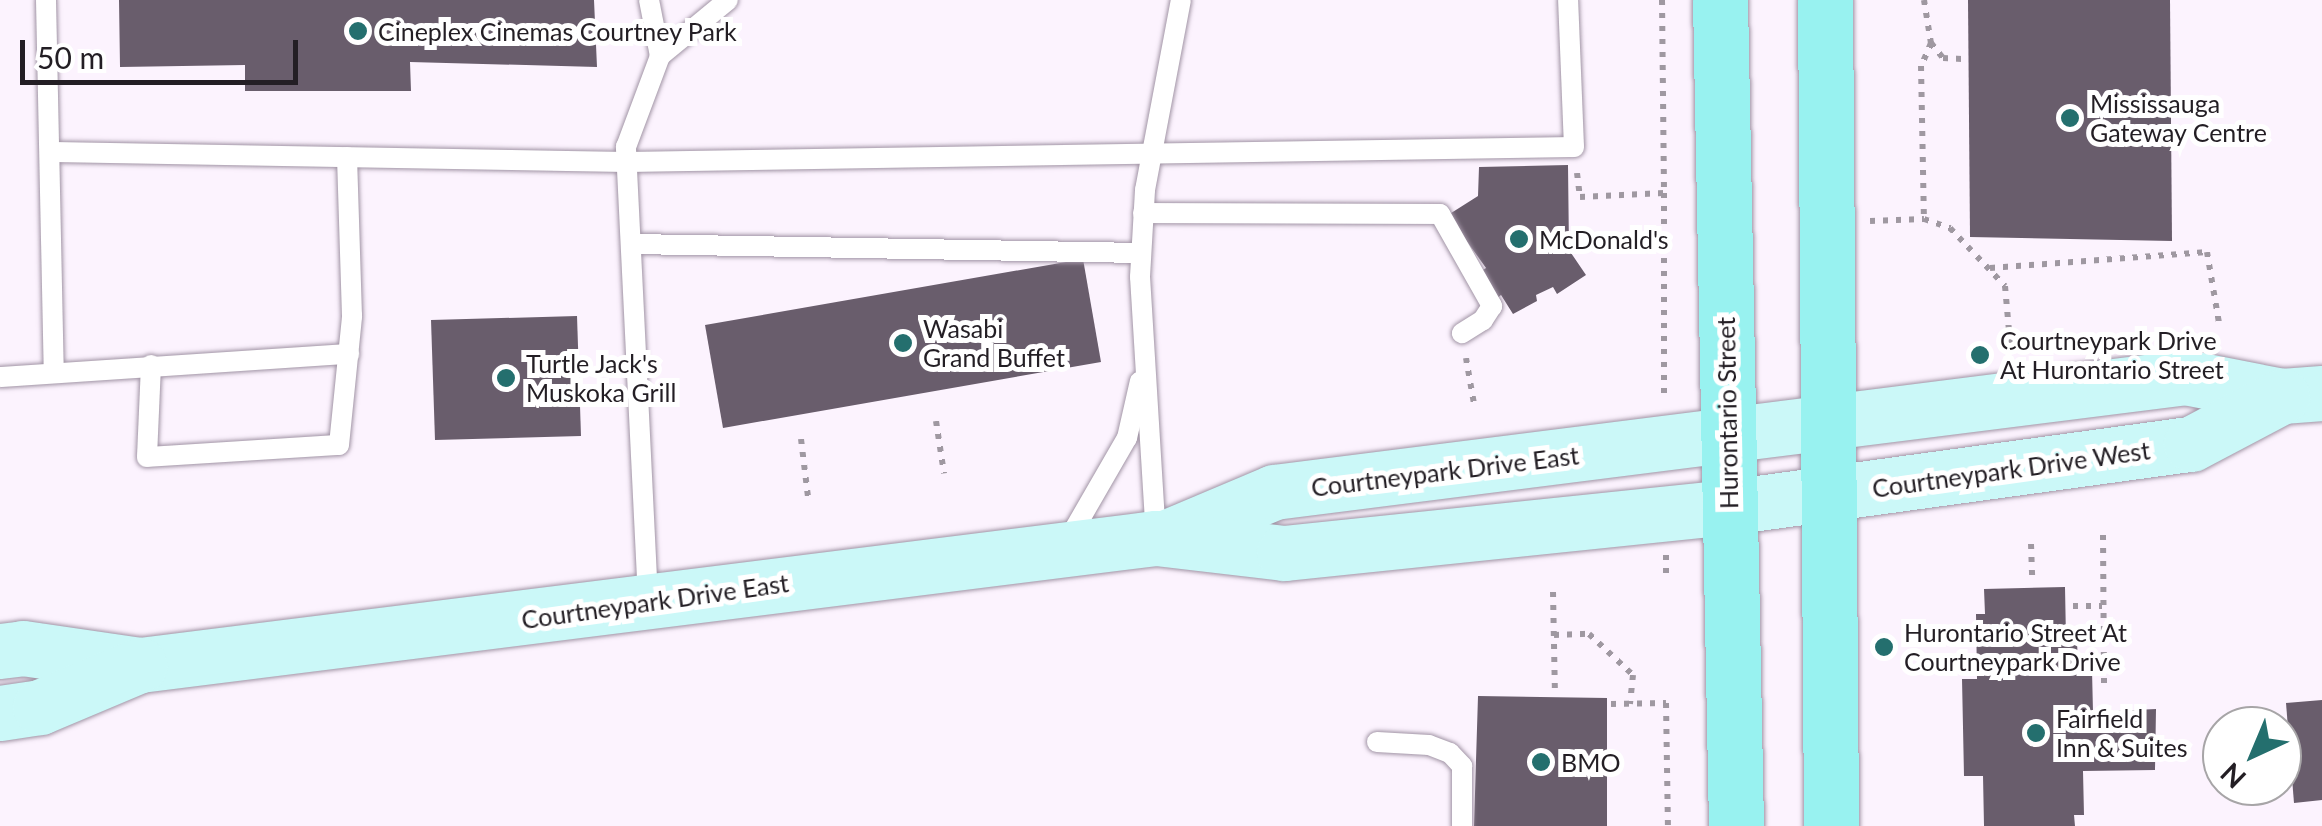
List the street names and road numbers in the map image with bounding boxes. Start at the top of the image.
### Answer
street label: Hurontario Street [1710,317,1744,509]
street label: Courtneypark Drive West [1870,435,2152,503]
street label: Courtneypark Drive East [1309,440,1581,502]
street label: Courtneypark Drive East [519,567,791,635]

